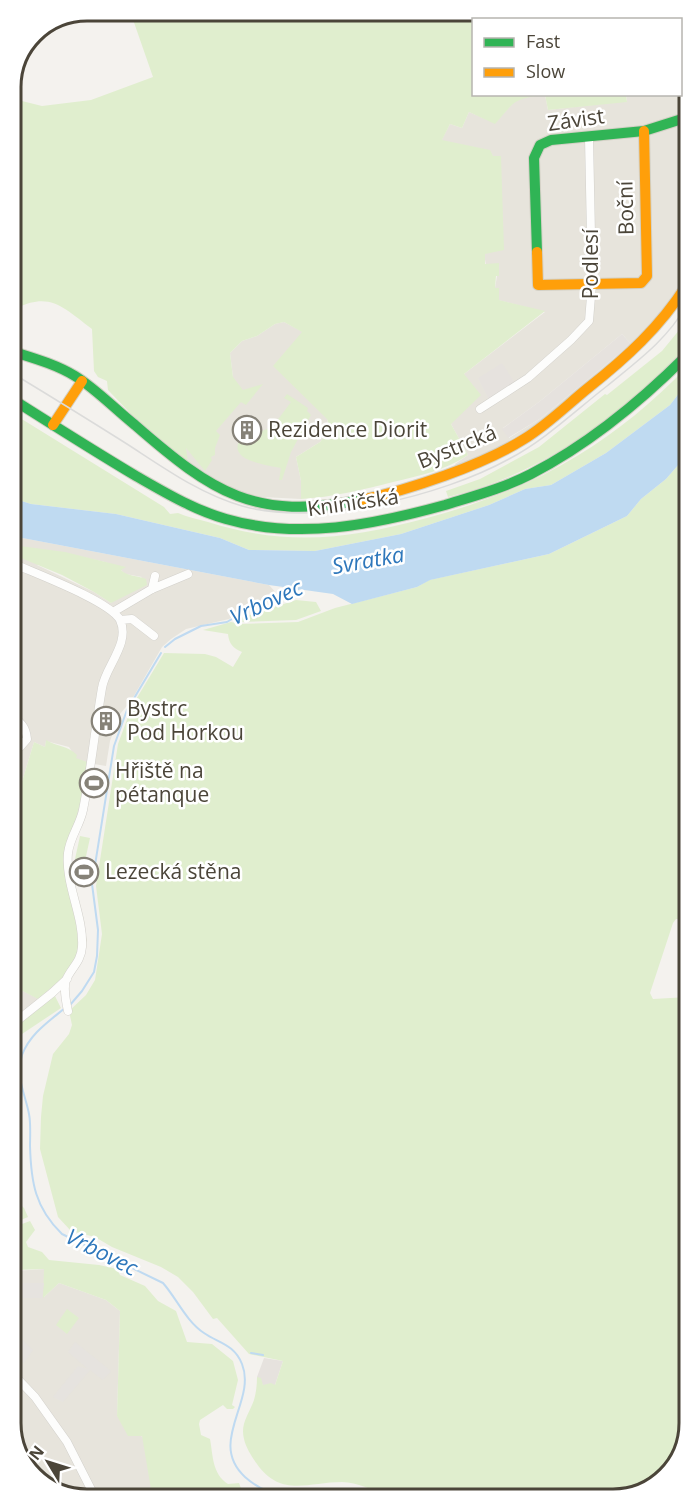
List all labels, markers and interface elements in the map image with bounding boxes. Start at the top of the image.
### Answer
legend [472,18,682,96]
text: Fast [526,29,560,53]
text: Slow [526,59,565,83]
street label: Závist [546,101,606,137]
street label: Boční [611,180,639,235]
street label: Podlesí [576,228,604,299]
building icon: Rezidence Diorit [231,414,263,446]
place label: Rezidence Diorit [268,415,427,443]
street label: Bystrcká [413,418,500,475]
street label: Kníničská [305,482,400,522]
water label: Svratka [329,538,406,580]
water label: Vrbovec [224,571,308,631]
place label: Bystrc Pod Horkou [127,694,244,746]
building icon: Bystrc Pod Horkou [90,705,122,737]
place label: Hřiště na pétanque [115,756,209,808]
sports icon: Hřiště na pétanque [78,767,110,799]
sports icon: Lezecká stěna [68,856,100,888]
place label: Lezecká stěna [105,857,241,885]
water label: Vrbovec [61,1220,144,1282]
north arrow [18,1432,78,1492]
text: N [24,1441,49,1465]

